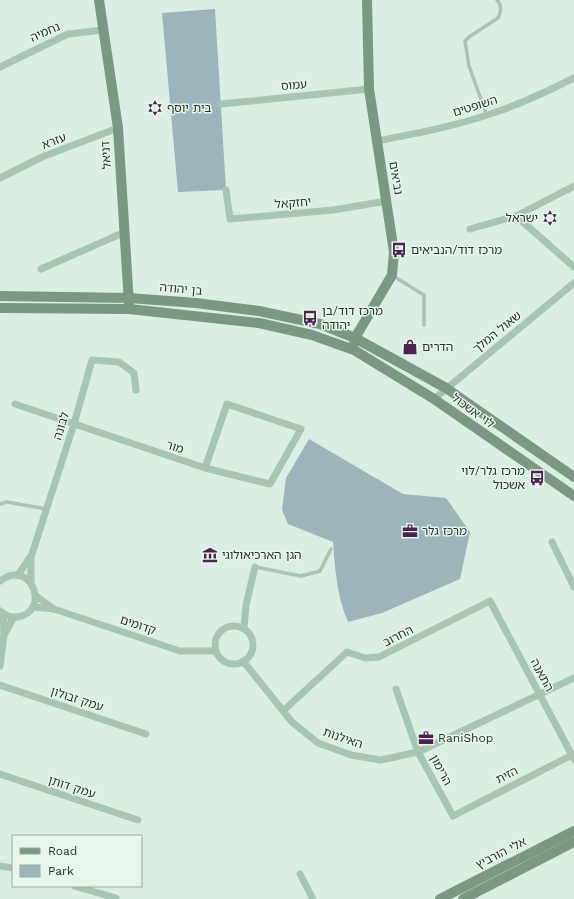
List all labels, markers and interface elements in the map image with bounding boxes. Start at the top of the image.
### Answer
street label: נחמיה [28,19,62,45]
street label: עמוס [280,77,308,93]
street label: השופטים [451,93,499,119]
synagogue icon: בית יוסף [146,99,164,117]
place label: בית יוסף [167,101,211,115]
street label: עזרא [40,130,68,152]
street label: דניאל [98,140,114,170]
street label: נביאים [386,160,406,196]
street label: יחזקאל [274,194,312,212]
synagogue icon: ישראל [541,209,559,227]
place label: ישראל [506,211,538,225]
bus stop icon: מרכז דוד/הנביאים [390,241,408,259]
place label: מרכז דוד/הנביאים [411,243,502,257]
street label: בן יהודה [159,280,203,298]
place label: מרכז דוד/בן יהודה [322,304,383,332]
street label: שאול המלך [470,308,524,356]
bus stop icon: מרכז דוד/בן יהודה [301,309,319,327]
shop icon: הדרים [401,338,419,356]
place label: הדרים [422,340,453,354]
street label: לוי אשכול [449,391,497,431]
street label: לבונה [50,410,72,442]
street label: מור [164,438,186,457]
place label: מרכז גלר/לוי אשכול [461,464,525,492]
bus stop icon: מרכז גלר/לוי אשכול [528,469,546,487]
office icon: מרכז גלר [401,522,419,540]
place label: מרכז גלר [422,524,467,538]
museum icon: הגן הארכיאולוגי [201,546,219,564]
place label: הגן הארכיאולוגי [222,548,302,562]
street label: קדומים [118,613,158,638]
street label: החרוב [380,622,416,650]
street label: התאנה [528,656,556,694]
street label: עמק זבולון [49,684,105,714]
street label: האילנות [321,725,365,751]
office icon: RaniShop [417,729,435,747]
place label: RaniShop [438,731,493,745]
street label: הרימון [427,752,455,788]
street label: הזית [494,764,520,786]
street label: עמק דותן [47,773,97,801]
street label: אלי הורביץ [473,834,529,872]
legend [12,835,142,887]
text: Road [48,844,77,858]
text: Park [48,864,74,878]

